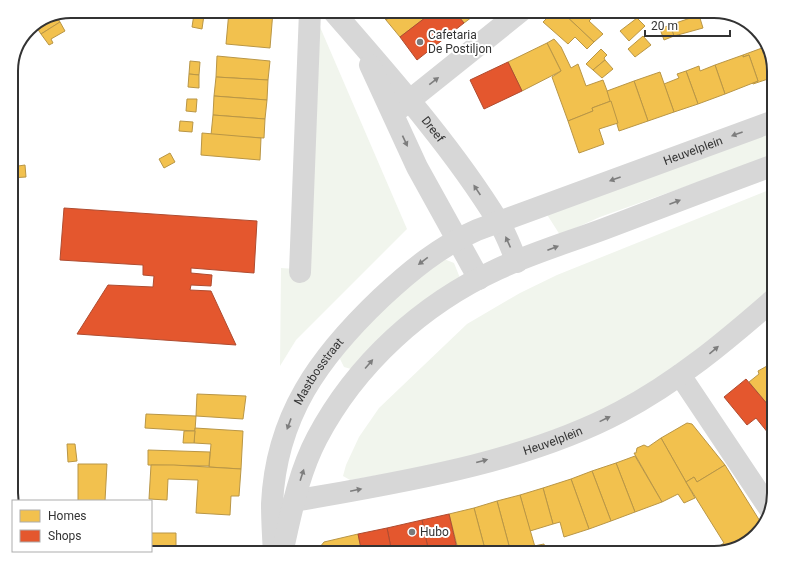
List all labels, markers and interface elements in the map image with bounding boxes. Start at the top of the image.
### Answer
scale bar [645,12,730,38]
text: 20 m [651,19,678,33]
place label: Cafetaria De Postiljon [428,28,492,56]
marker: Cafetaria De Postiljon [415,37,425,47]
one-way arrow [429,77,440,85]
street label: Dreef [419,114,448,146]
one-way arrow [731,132,743,138]
street label: Heuvelplein [661,133,725,168]
one-way arrow [402,136,408,147]
one-way arrow [609,177,621,183]
one-way arrow [473,184,481,195]
one-way arrow [669,199,681,205]
one-way arrow [505,236,511,247]
one-way arrow [548,245,560,251]
one-way arrow [418,257,429,265]
street label: Mastbosstraat [291,335,346,407]
one-way arrow [709,345,720,354]
one-way arrow [364,359,373,370]
one-way arrow [599,416,611,422]
one-way arrow [285,419,291,431]
street label: Heuvelplein [521,424,585,458]
one-way arrow [476,458,489,464]
one-way arrow [299,468,305,480]
one-way arrow [349,487,362,493]
legend [12,500,152,552]
text: Homes [48,509,86,523]
place label: Hubo [420,525,449,539]
marker: Hubo [407,527,417,537]
text: Shops [48,529,82,543]

